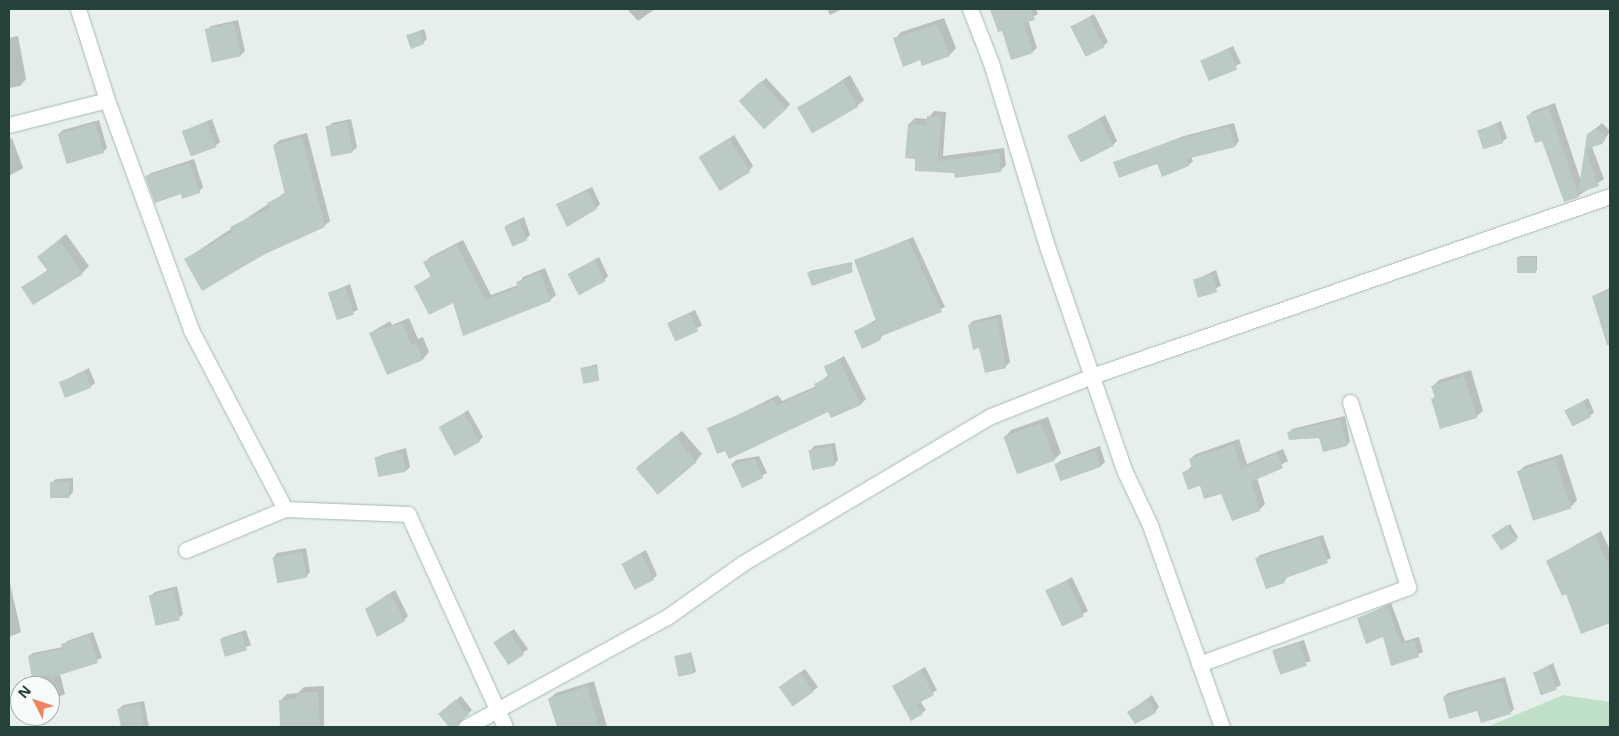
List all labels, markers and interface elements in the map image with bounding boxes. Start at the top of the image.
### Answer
north arrow [10,676,60,726]
text: N [13,681,35,702]

